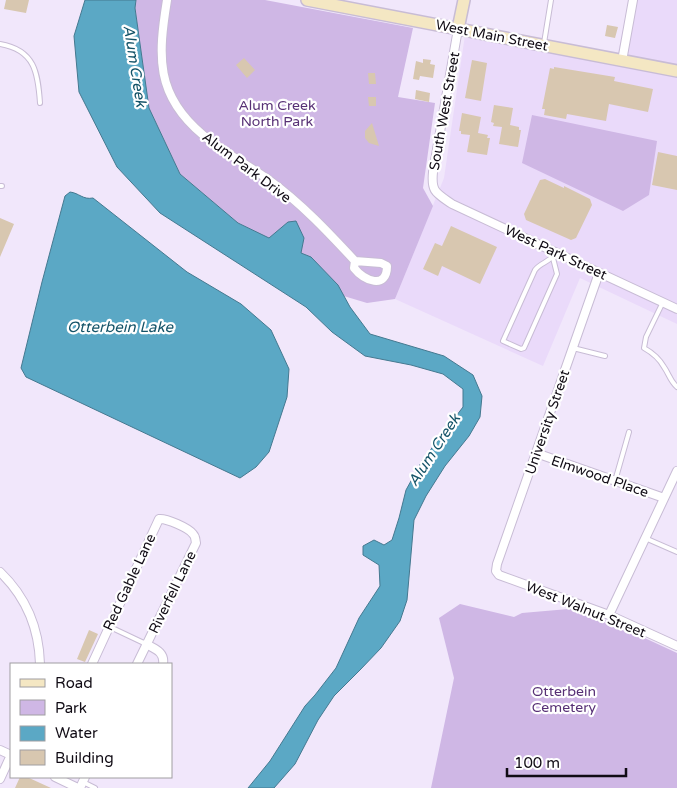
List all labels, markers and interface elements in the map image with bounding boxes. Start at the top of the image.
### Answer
street label: West Main Street [434,16,550,55]
water label: Alum Creek [120,24,151,110]
street label: South West Street [426,50,463,172]
park label: Alum Creek North Park [238,97,316,130]
street label: Alum Park Drive [199,128,295,206]
street label: West Park Street [502,221,610,284]
water label: Otterbein Lake [67,318,175,336]
street label: University Street [522,367,574,477]
water label: Alum Creek [404,409,465,490]
street label: Elmwood Place [549,452,651,501]
street label: Red Gable Lane [100,531,159,633]
street label: Riverfell Lane [145,548,200,636]
street label: West Walnut Street [523,578,649,642]
legend [10,663,172,778]
text: Road [55,674,93,692]
park label: Otterbein Cemetery [532,683,597,716]
text: Park [55,699,87,717]
text: Water [55,724,98,742]
scale bar [507,746,626,778]
text: Building [55,749,114,767]
text: 100 m [514,754,560,772]

